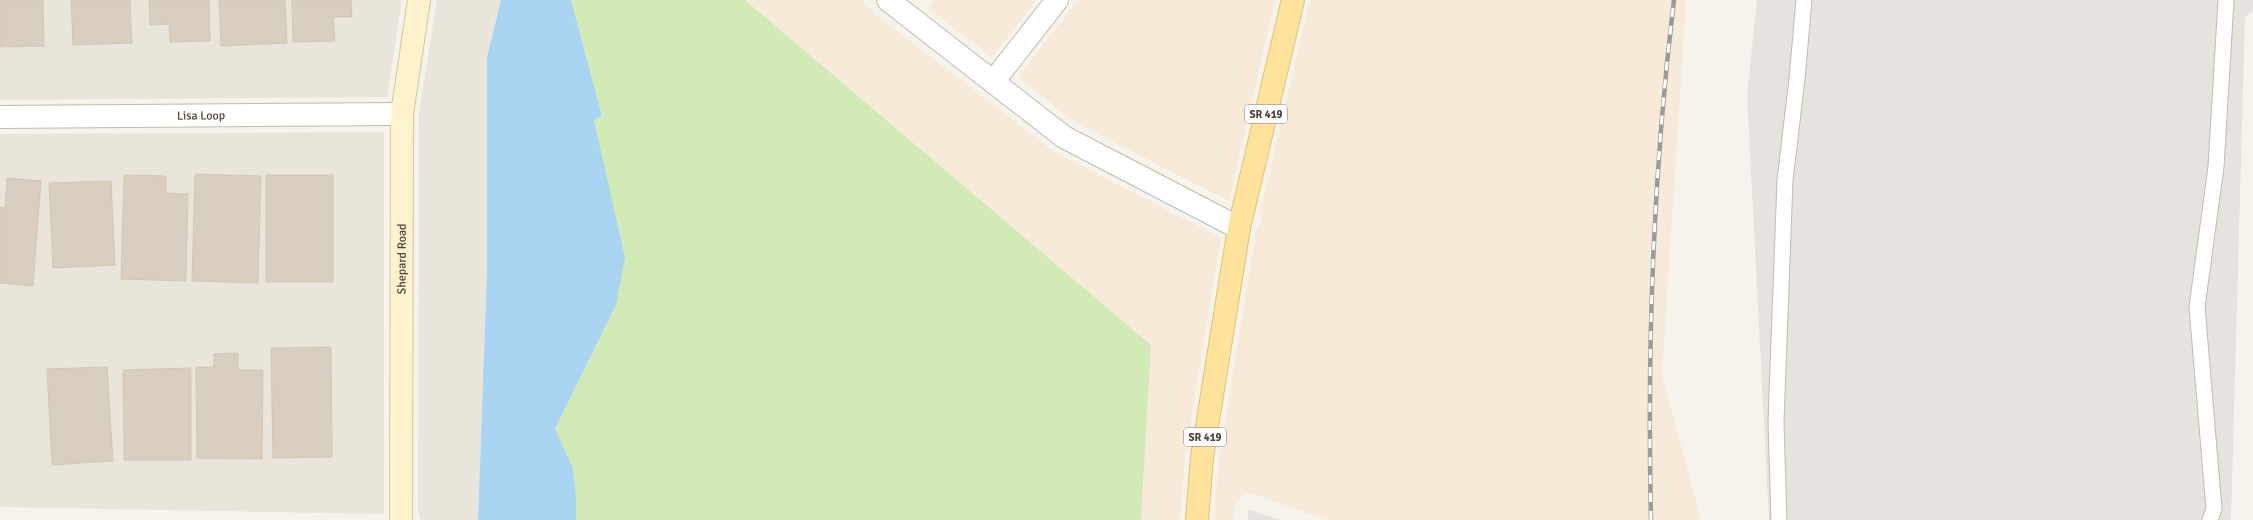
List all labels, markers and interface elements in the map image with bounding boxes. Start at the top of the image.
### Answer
road number: SR 419 [1245,105,1287,123]
street label: Lisa Loop [177,108,225,123]
street label: Shepard Road [394,224,409,294]
road number: SR 419 [1184,428,1226,446]

